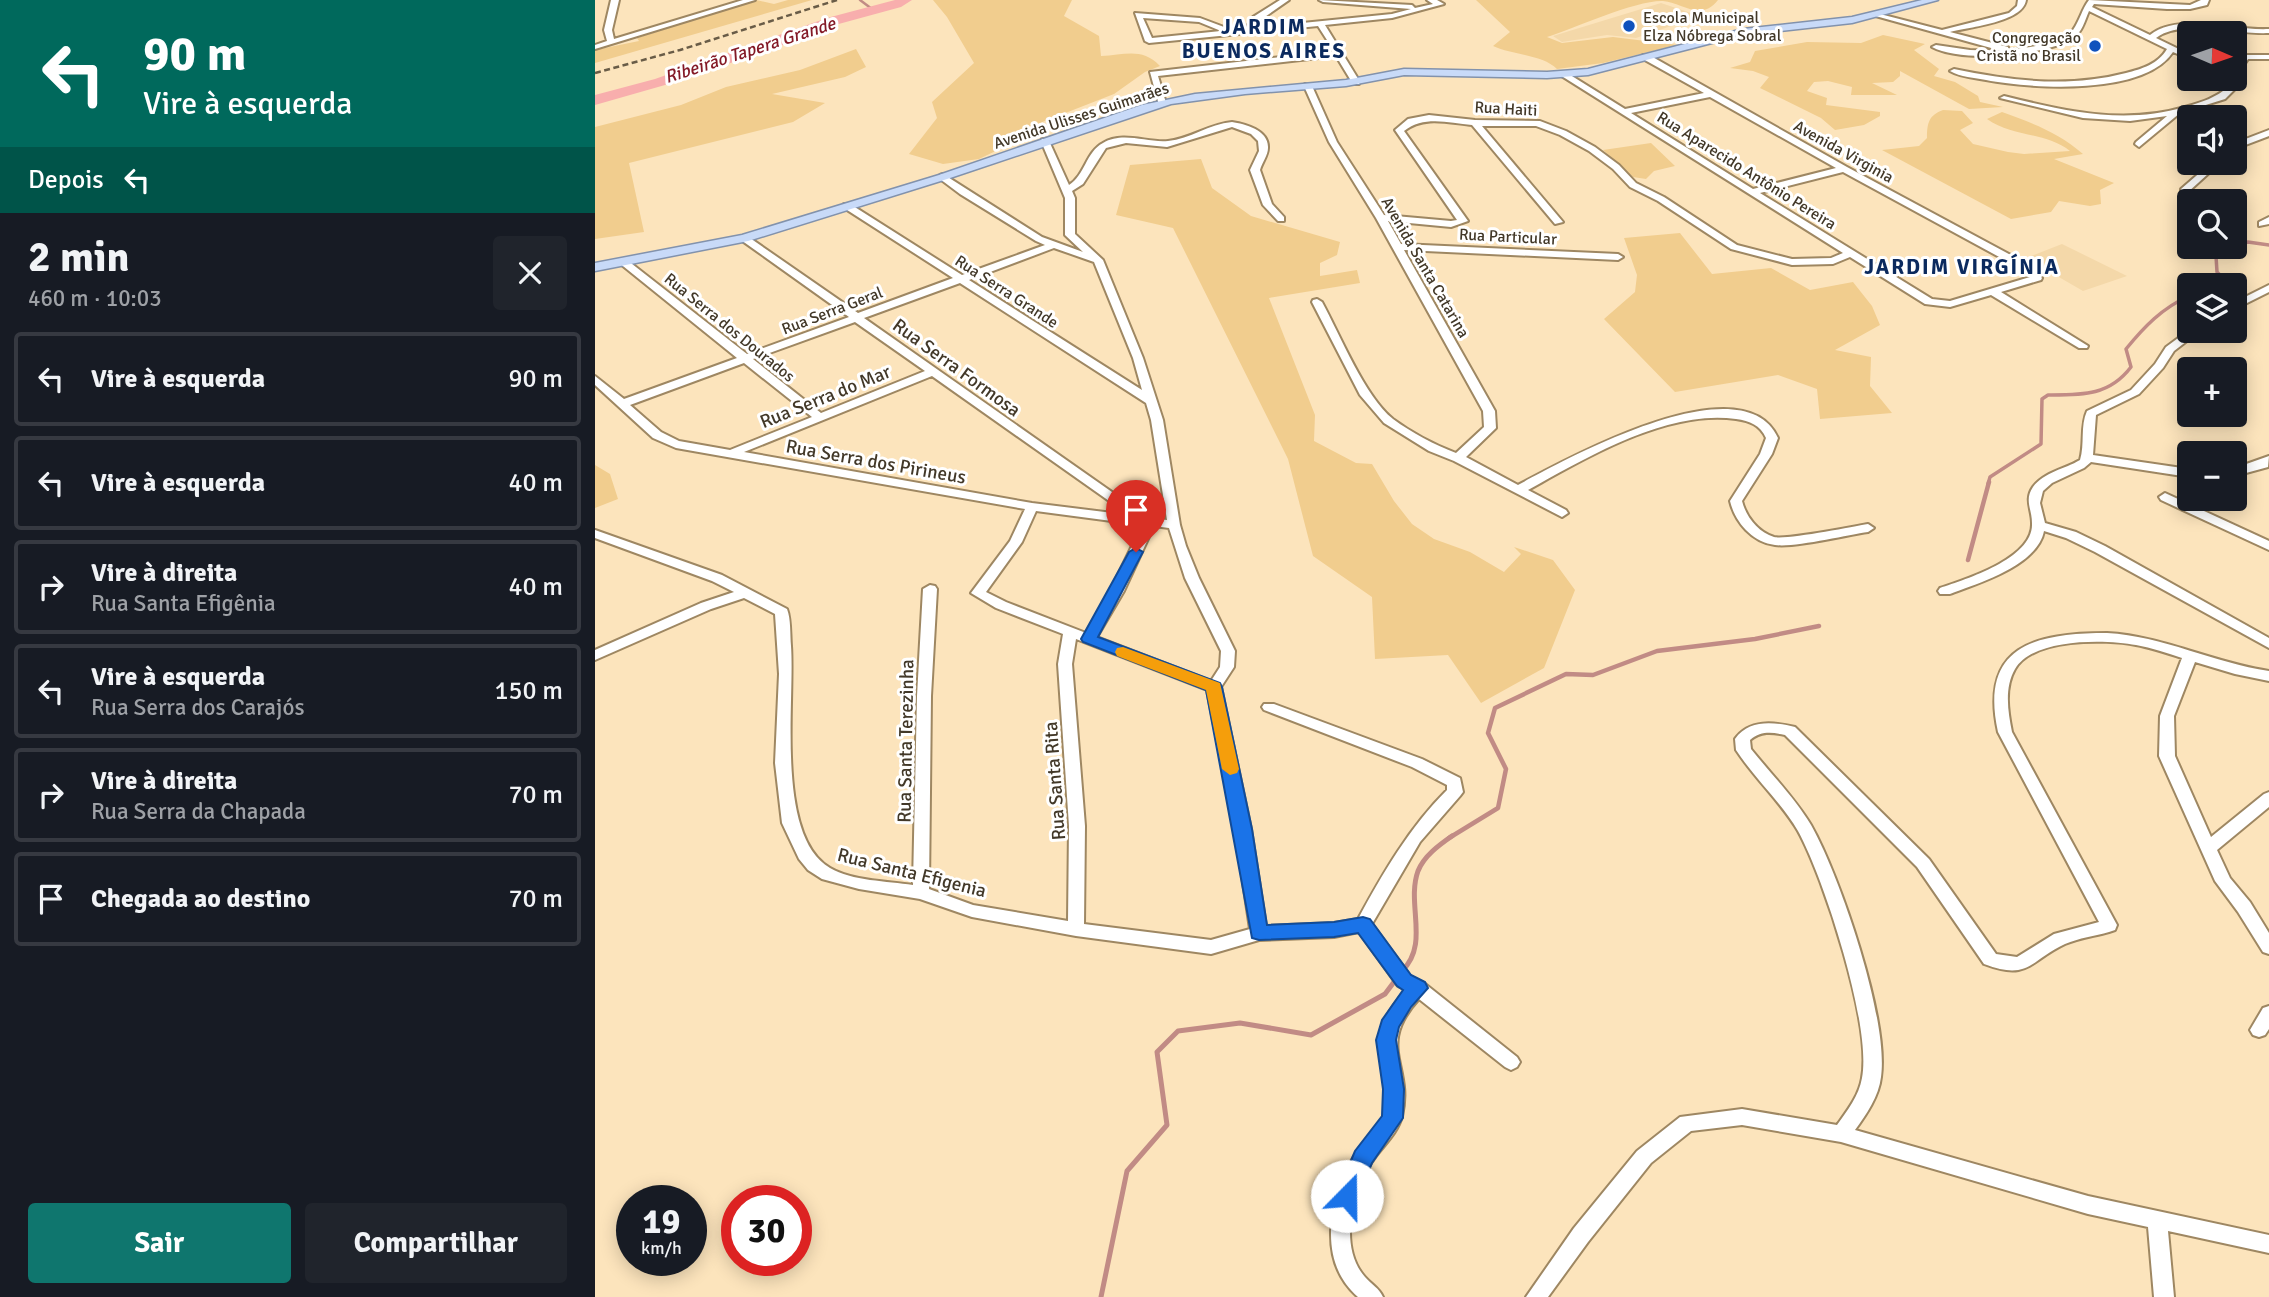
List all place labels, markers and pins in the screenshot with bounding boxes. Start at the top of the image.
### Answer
place label: Escola Municipal Elza Nóbrega Sobral [1643,8,1782,46]
marker: Escola Municipal Elza Nóbrega Sobral [1621,18,1637,34]
place label: Congregação Cristã no Brasil [1977,28,2081,66]
marker: Congregação Cristã no Brasil [2087,38,2103,54]
pin [1106,480,1166,552]

